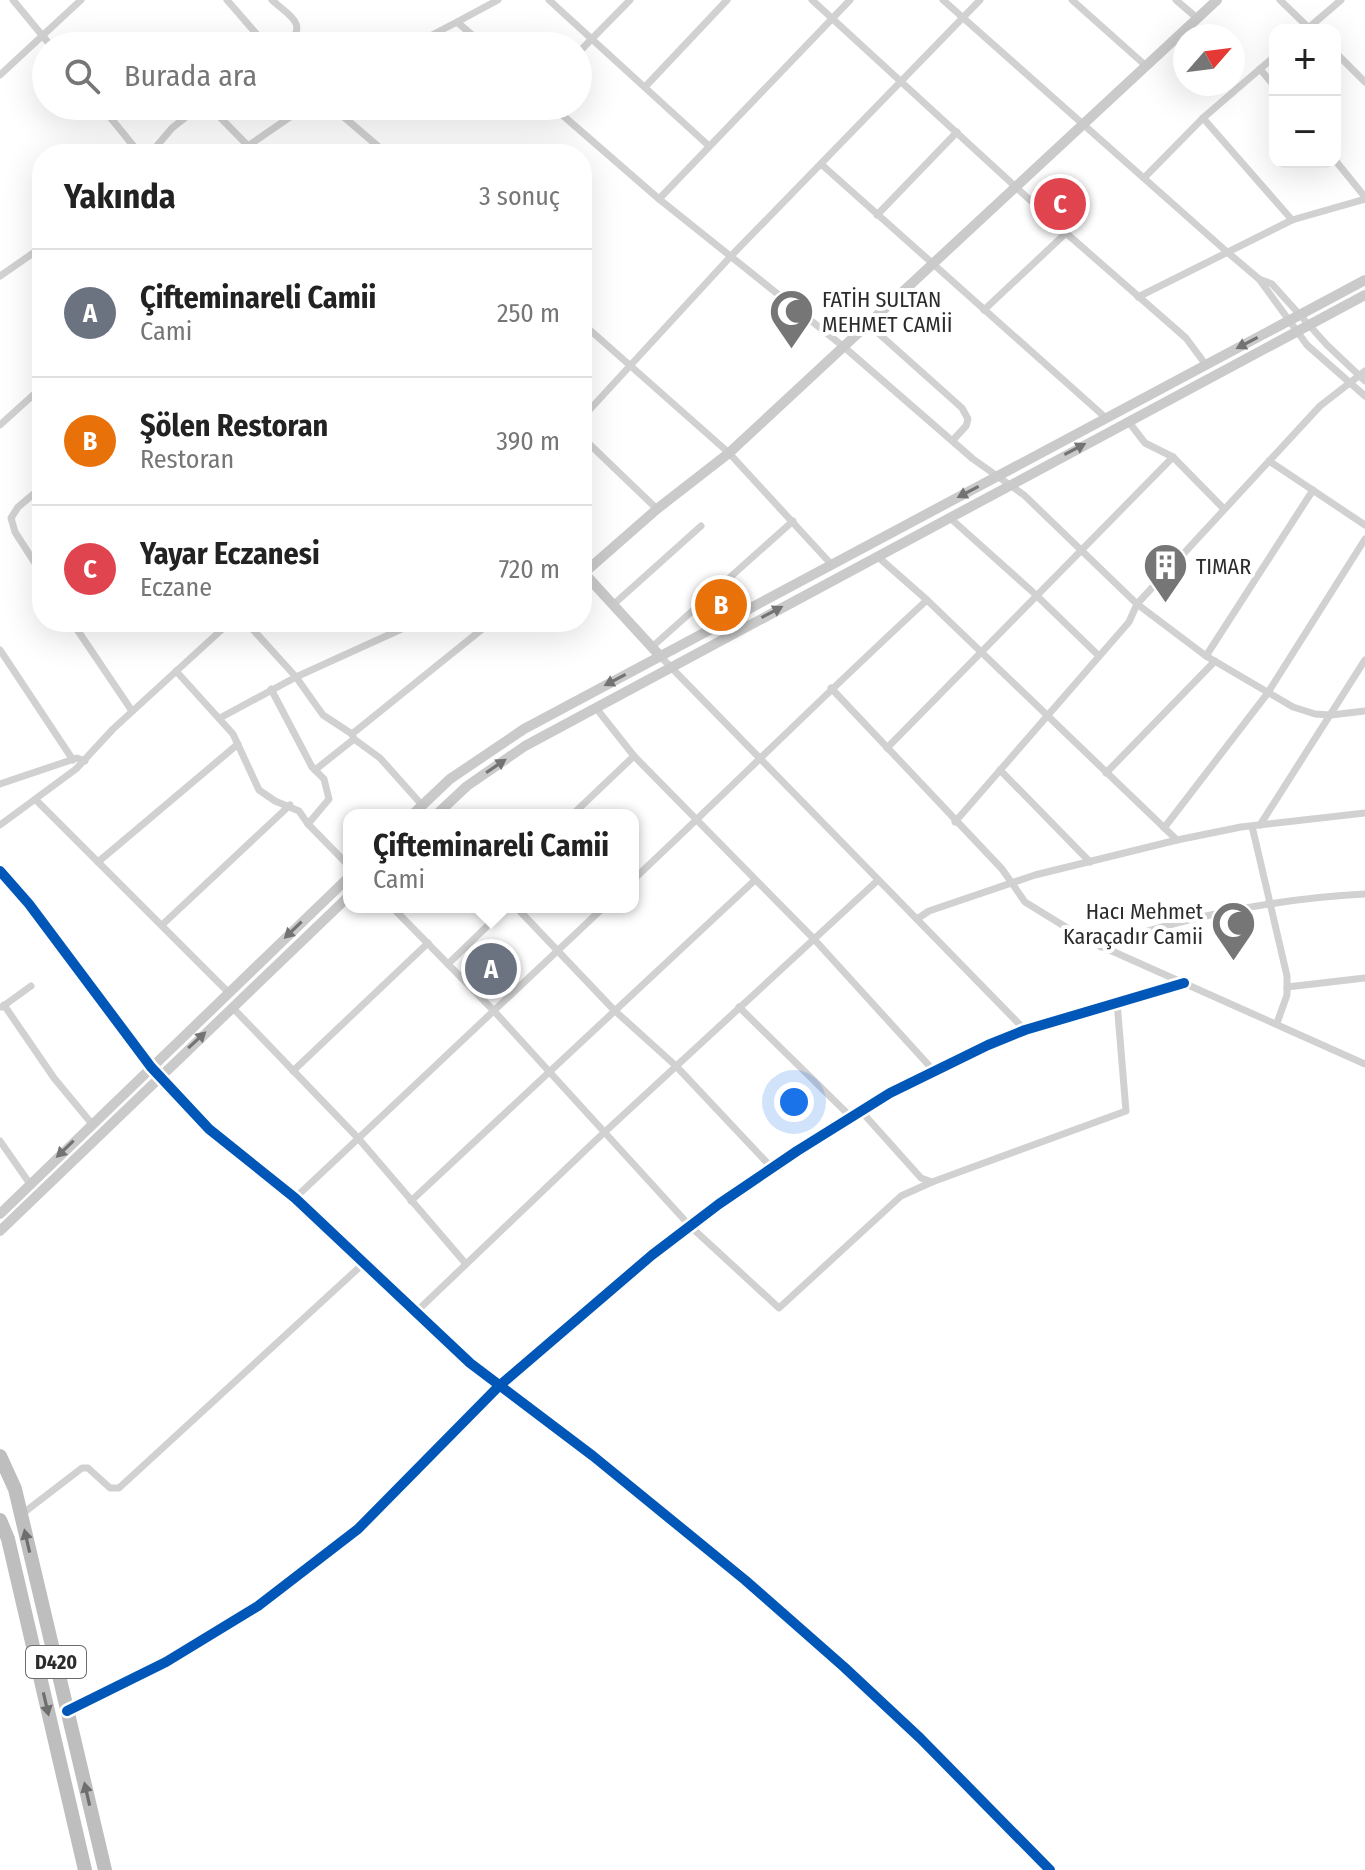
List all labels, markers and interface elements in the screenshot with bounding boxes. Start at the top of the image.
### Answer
north arrow [1173,24,1245,96]
map controls [1269,24,1341,168]
button: + [1269,24,1341,96]
search box [32,32,592,120]
icon: search [60,54,104,98]
text: Burada ara [124,58,257,94]
button: − [1269,96,1341,168]
pin: C [1034,174,1086,234]
text: Yakında [64,176,176,217]
text: 3 sonuç [479,181,560,212]
text: Çifteminareli Camii [140,280,376,316]
place label: FATİH SULTAN MEHMET CAMİİ [822,286,953,338]
mosque icon: FATİH SULTAN MEHMET CAMİİ [767,288,815,351]
text: A [83,298,97,329]
text: 250 m [497,298,560,329]
text: Cami [140,316,192,347]
one-way arrow [1235,336,1258,349]
text: Şölen Restoran [140,408,328,444]
text: B [83,426,97,457]
text: 390 m [496,426,560,457]
one-way arrow [1064,443,1087,456]
text: Restoran [140,444,234,475]
one-way arrow [957,484,979,498]
text: Yayar Eczanesi [140,536,320,572]
building icon: TIMAR [1141,542,1189,605]
place label: TIMAR [1196,553,1251,580]
text: C [83,554,97,585]
text: 720 m [499,554,560,585]
text: Eczane [140,572,212,603]
pin: B [695,575,747,635]
one-way arrow [761,606,784,619]
one-way arrow [604,673,626,687]
one-way arrow [486,759,507,774]
popup [343,809,639,913]
text: Çifteminareli Camii [373,828,609,864]
text: Cami [373,864,425,895]
place label: Hacı Mehmet Karaçadır Camii [1063,898,1204,950]
mosque icon: Hacı Mehmet Karaçadır Camii [1210,900,1258,963]
one-way arrow [283,921,302,939]
pin: A [465,939,517,999]
one-way arrow [187,1032,206,1050]
your location [774,1082,814,1122]
one-way arrow [56,1140,75,1158]
one-way arrow [20,1529,33,1554]
road number: D420 [26,1646,86,1678]
one-way arrow [41,1692,53,1717]
one-way arrow [80,1781,93,1806]

